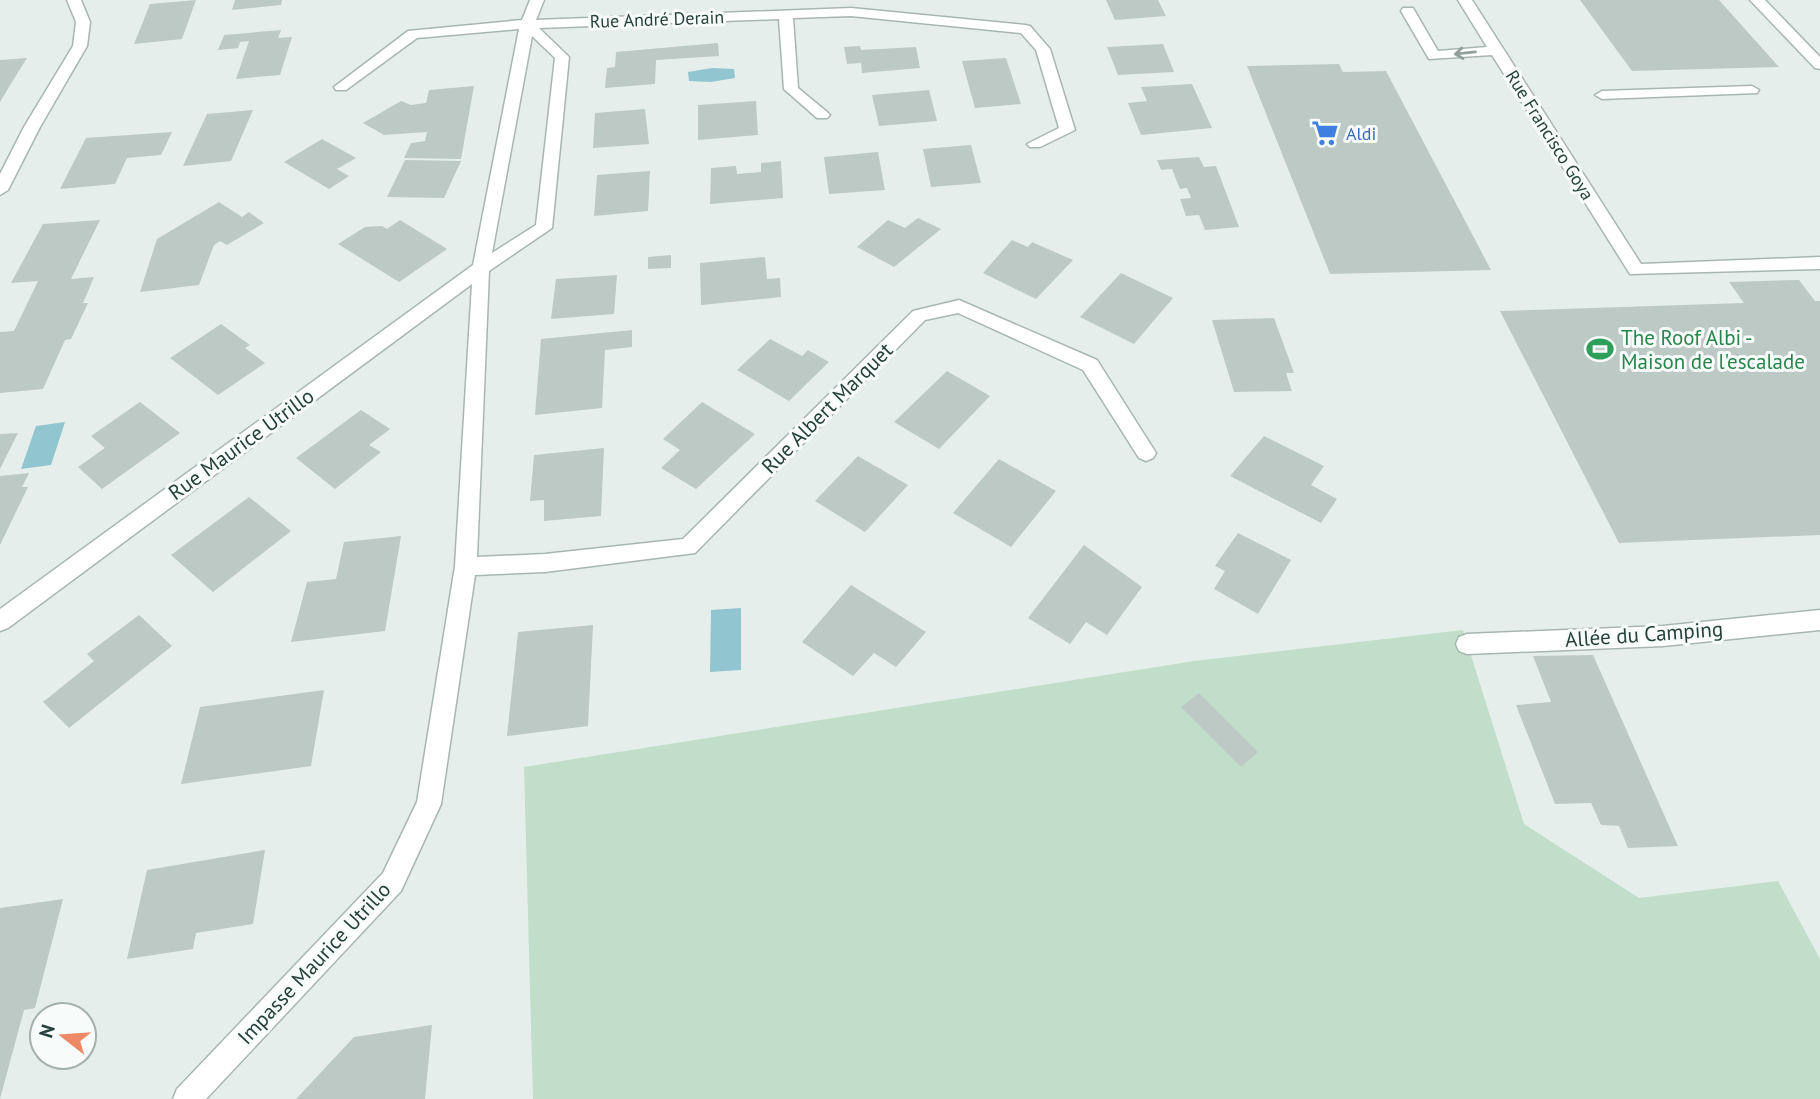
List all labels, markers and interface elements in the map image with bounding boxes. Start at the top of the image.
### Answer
street label: Rue André Derain [589,5,725,33]
one-way arrow [1454,47,1477,60]
street label: Rue Francisco Goya [1501,66,1599,204]
supermarket icon: Aldi [1310,118,1340,148]
place label: Aldi [1346,122,1376,145]
place label: The Roof Albi - Maison de l'escalade [1621,324,1805,375]
sports icon: The Roof Albi - Maison de l'escalade [1585,334,1615,364]
street label: Rue Albert Marquet [756,337,898,479]
street label: Rue Maurice Utrillo [163,382,319,506]
street label: Allée du Camping [1564,615,1724,653]
street label: Impasse Maurice Utrillo [232,876,396,1050]
north arrow [28,1001,98,1071]
text: N [33,1022,60,1041]

